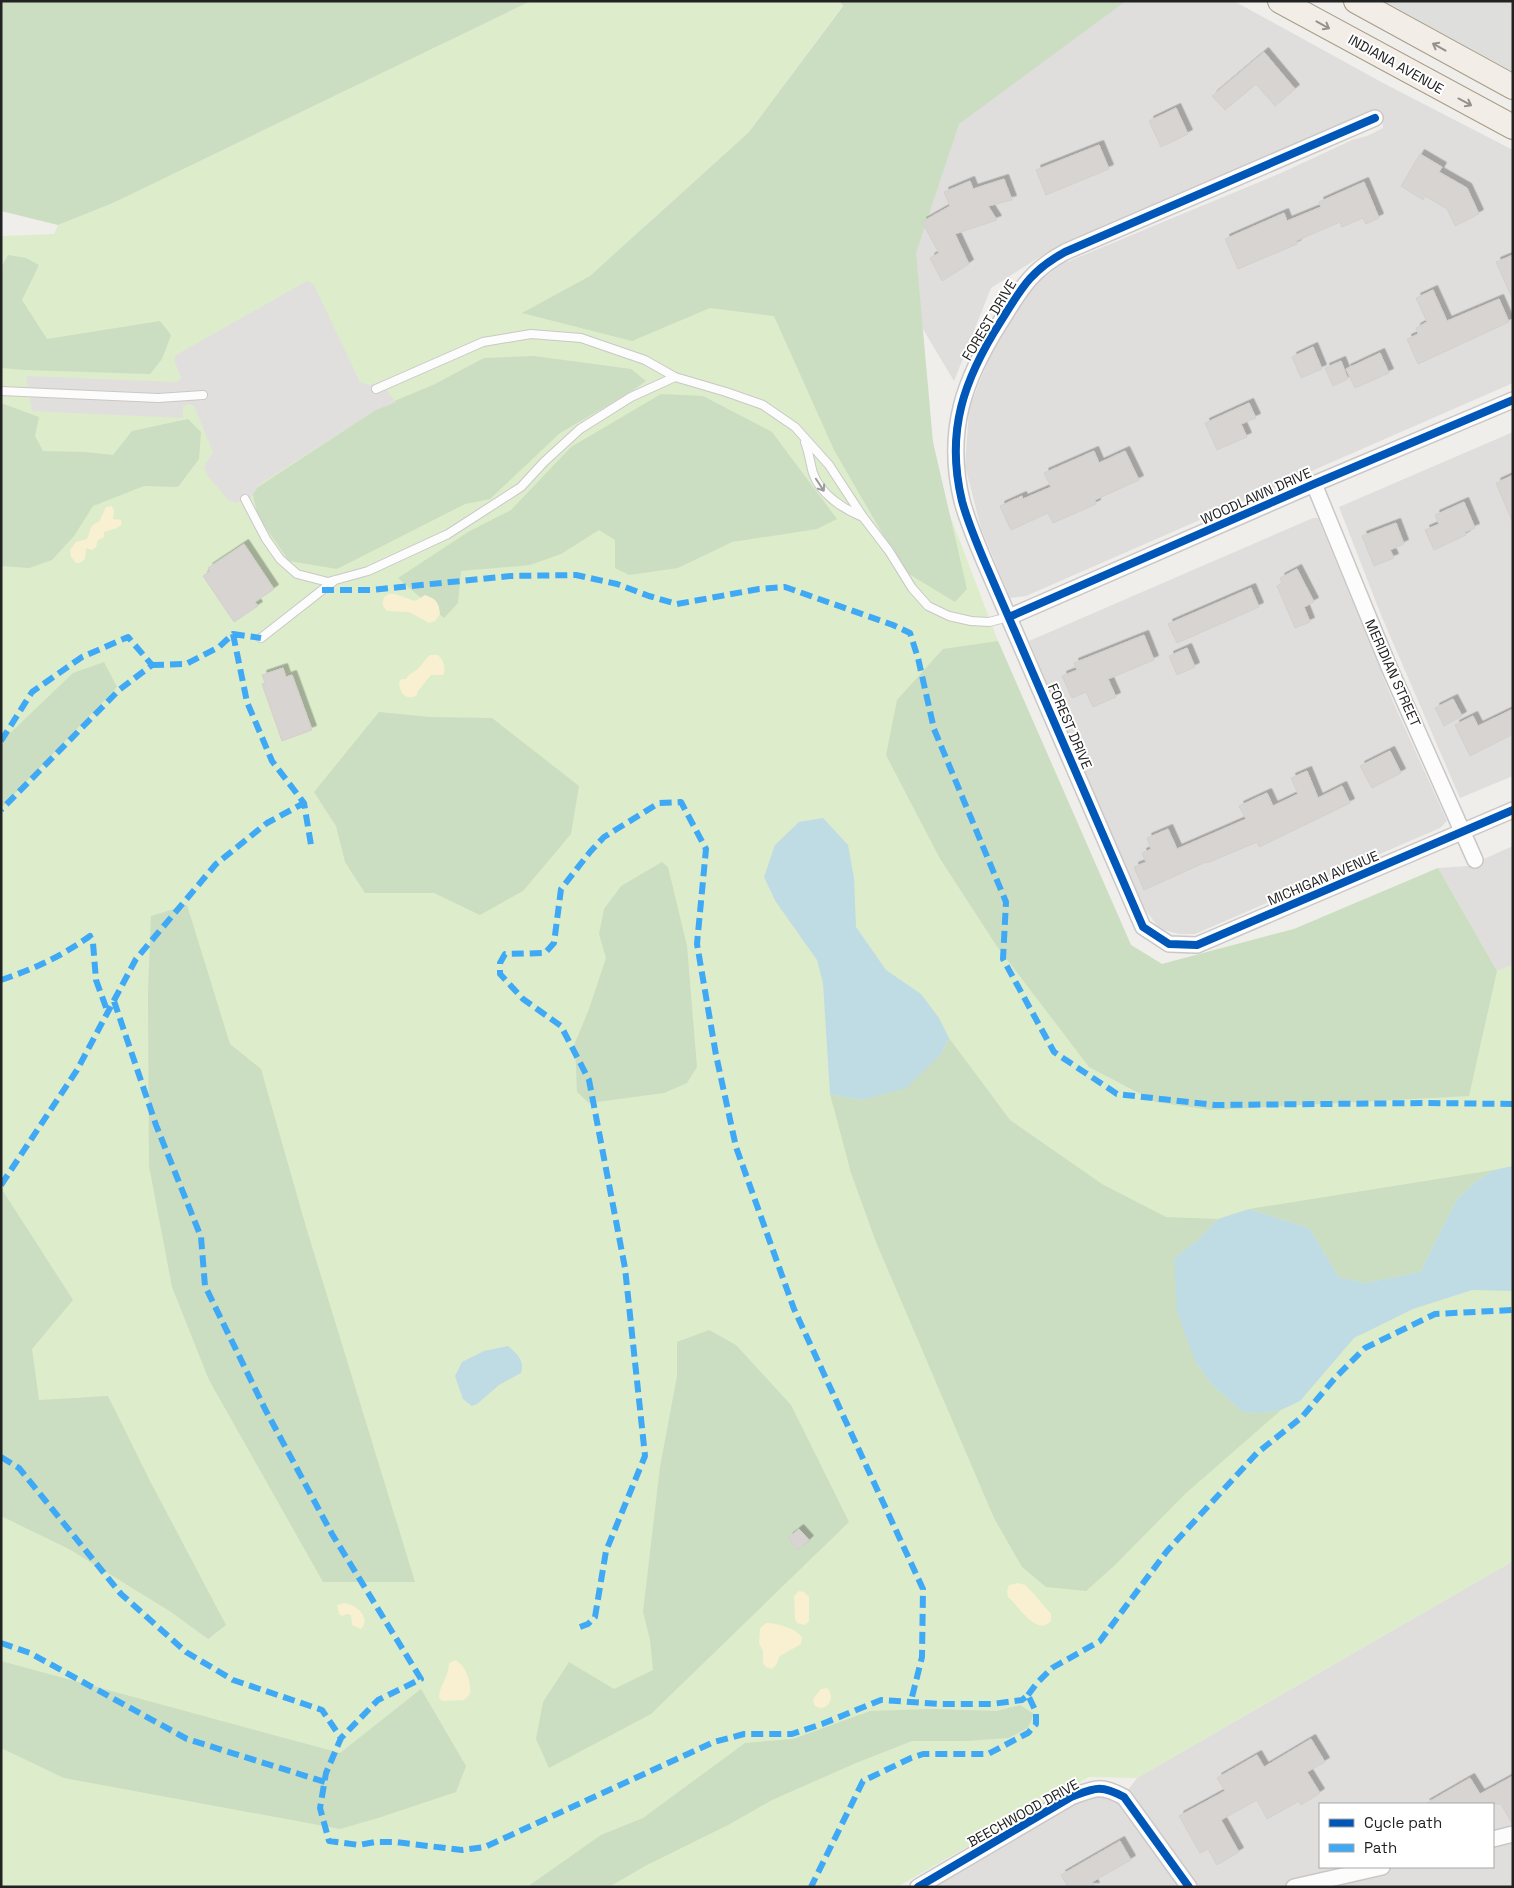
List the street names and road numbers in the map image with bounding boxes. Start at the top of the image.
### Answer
street label: INDIANA AVENUE [1345,30,1447,98]
street label: FOREST DRIVE [958,276,1020,364]
street label: WOODLAWN DRIVE [1198,464,1314,528]
street label: MERIDIAN STREET [1361,616,1425,730]
street label: FOREST DRIVE [1044,680,1096,772]
street label: MICHIGAN AVENUE [1265,846,1381,910]
street label: BEECHWOOD DRIVE [964,1775,1082,1851]

